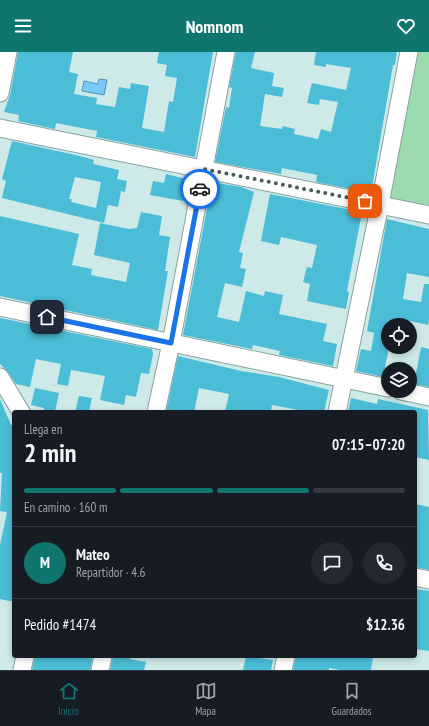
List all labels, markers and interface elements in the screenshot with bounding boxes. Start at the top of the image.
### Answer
icon: menu [12,15,34,37]
text: Nomnom [186,15,243,38]
icon: heart [395,15,417,37]
courier [180,169,220,209]
icon: car [189,178,211,200]
pin [348,184,382,218]
icon: bag [354,190,376,212]
pin [30,300,64,334]
icon: home [36,306,58,328]
map controls [381,318,417,398]
button: locate [381,318,417,354]
button: layers [381,362,417,398]
text: Llega en [24,421,62,438]
text: 07:15–07:20 [332,435,405,454]
text: 2 min [24,436,77,469]
text: En camino · 160 m [24,499,108,516]
button: chat [311,542,353,584]
button: phone [363,542,405,584]
text: Mateo [76,545,110,564]
text: M [40,553,50,572]
text: Repartidor · 4.6 [76,564,145,581]
text: Pedido #1474 [24,615,96,634]
text: $12.36 [366,615,405,634]
tab: Inicio [58,680,80,718]
tab: Mapa [195,680,217,718]
tab: Guardados [332,680,372,718]

